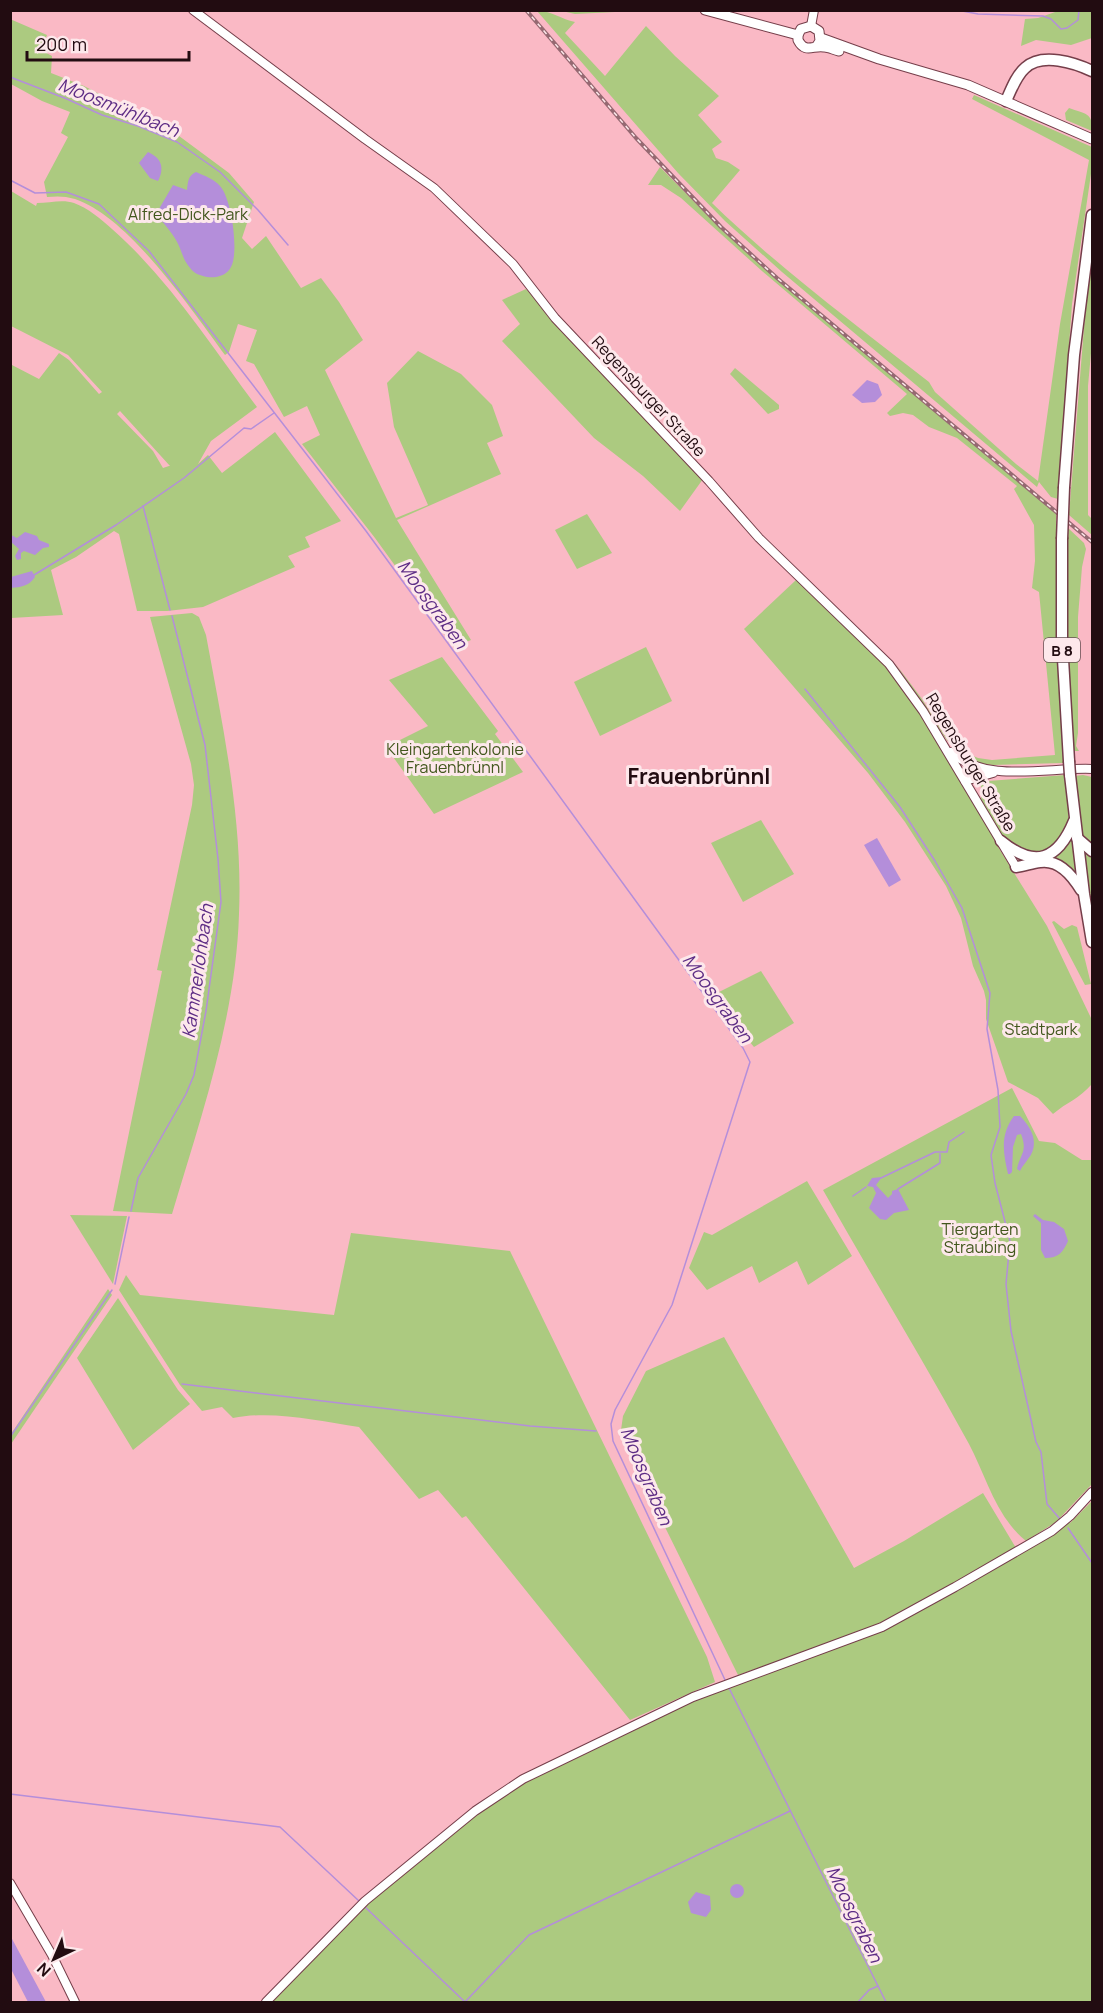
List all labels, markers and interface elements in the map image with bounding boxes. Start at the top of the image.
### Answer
scale bar [27,24,189,62]
text: 200 m [36,32,87,56]
water label: Moosmühlbach [55,72,184,143]
park label: Alfred-Dick-Park [128,203,249,225]
street label: Regensburger Straße [587,331,711,461]
water label: Moosgraben [393,555,474,654]
road number: B 8 [1044,638,1080,662]
street label: Regensburger Straße [921,689,1021,835]
park label: Kleingartenkolonie Frauenbrünnl [386,738,524,778]
district label: Frauenbrünnl [628,761,770,791]
water label: Kammerlohbach [176,901,218,1040]
water label: Moosgraben [678,949,759,1048]
park label: Stadtpark [1004,1018,1079,1040]
park label: Tiergarten Straubing [942,1218,1018,1258]
water label: Moosgraben [616,1423,679,1530]
water label: Moosgraben [821,1862,889,1967]
north arrow [24,1929,84,1989]
text: N [32,1958,55,1982]

